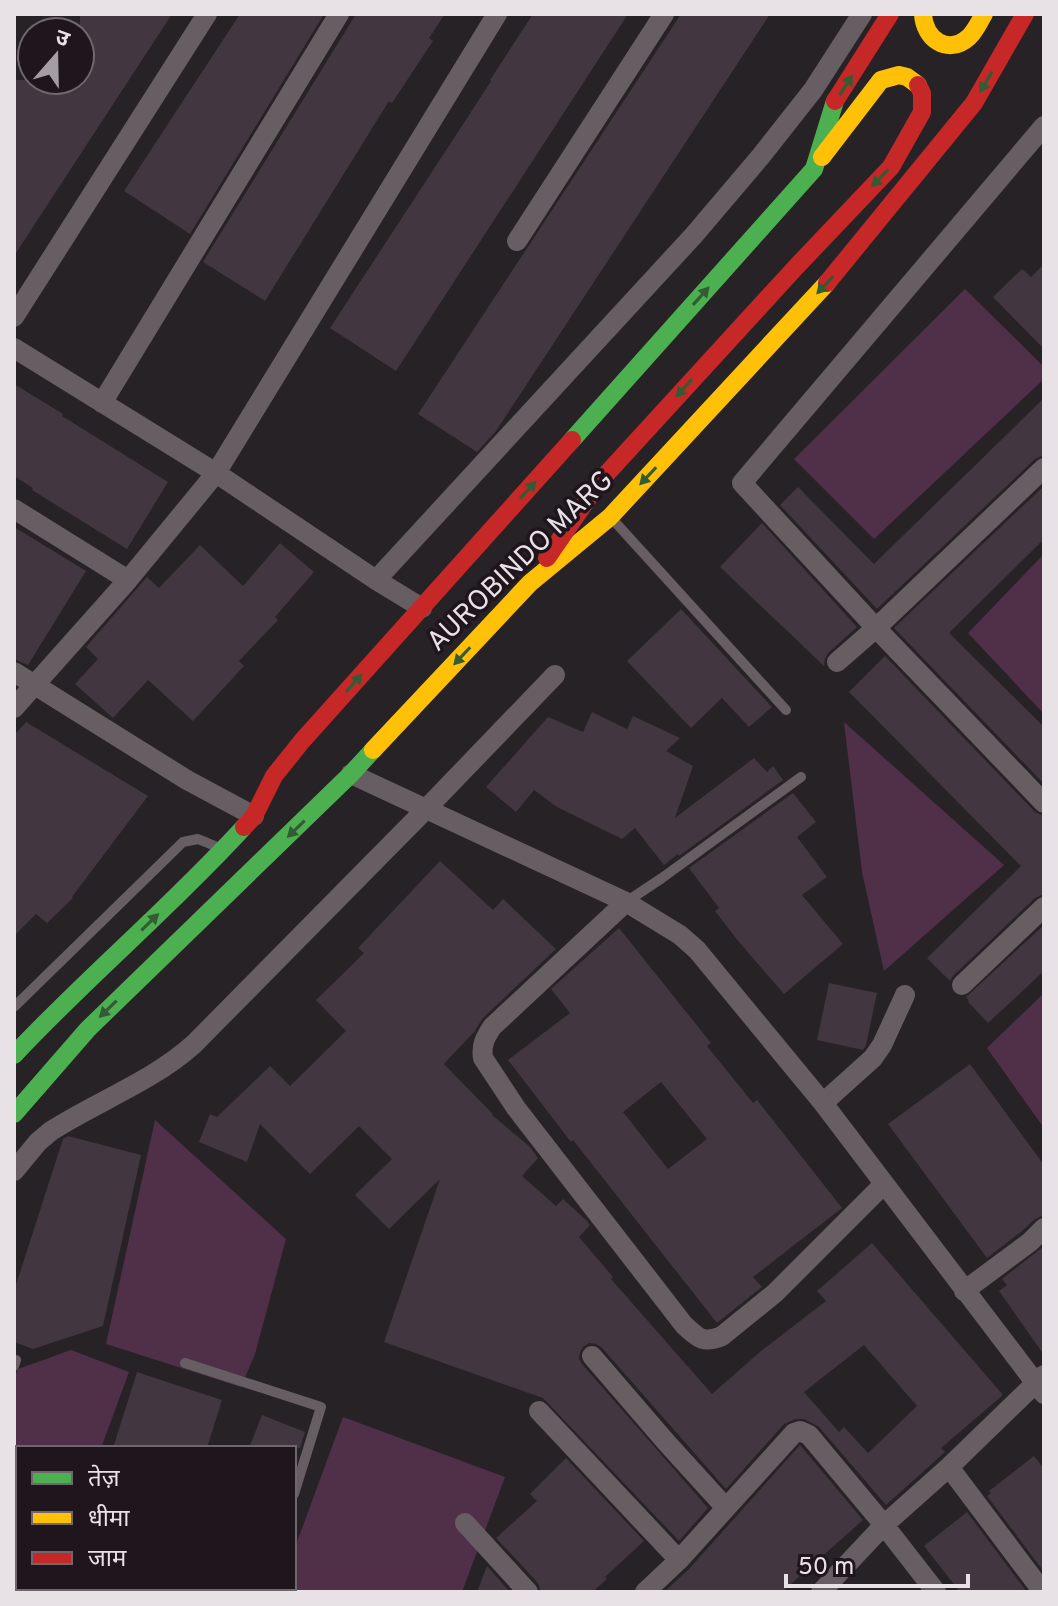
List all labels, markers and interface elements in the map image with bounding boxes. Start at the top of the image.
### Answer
north arrow [16,16,96,96]
text: उ [51,25,74,55]
one-way arrow [979,71,993,93]
one-way arrow [838,74,852,96]
one-way arrow [872,168,890,187]
one-way arrow [816,275,834,294]
one-way arrow [691,286,709,305]
one-way arrow [676,379,694,398]
street label: AUROBINDO MARG [420,464,622,660]
one-way arrow [640,466,658,485]
one-way arrow [519,480,536,500]
one-way arrow [453,647,471,666]
one-way arrow [345,674,363,693]
one-way arrow [287,819,306,837]
one-way arrow [140,913,159,931]
one-way arrow [99,999,118,1018]
legend [16,1446,296,1590]
text: तेज़ [88,1464,121,1495]
text: धीमा [88,1504,130,1535]
scale bar [786,1538,968,1588]
text: जाम [88,1545,127,1575]
text: 50 m [798,1553,854,1583]

